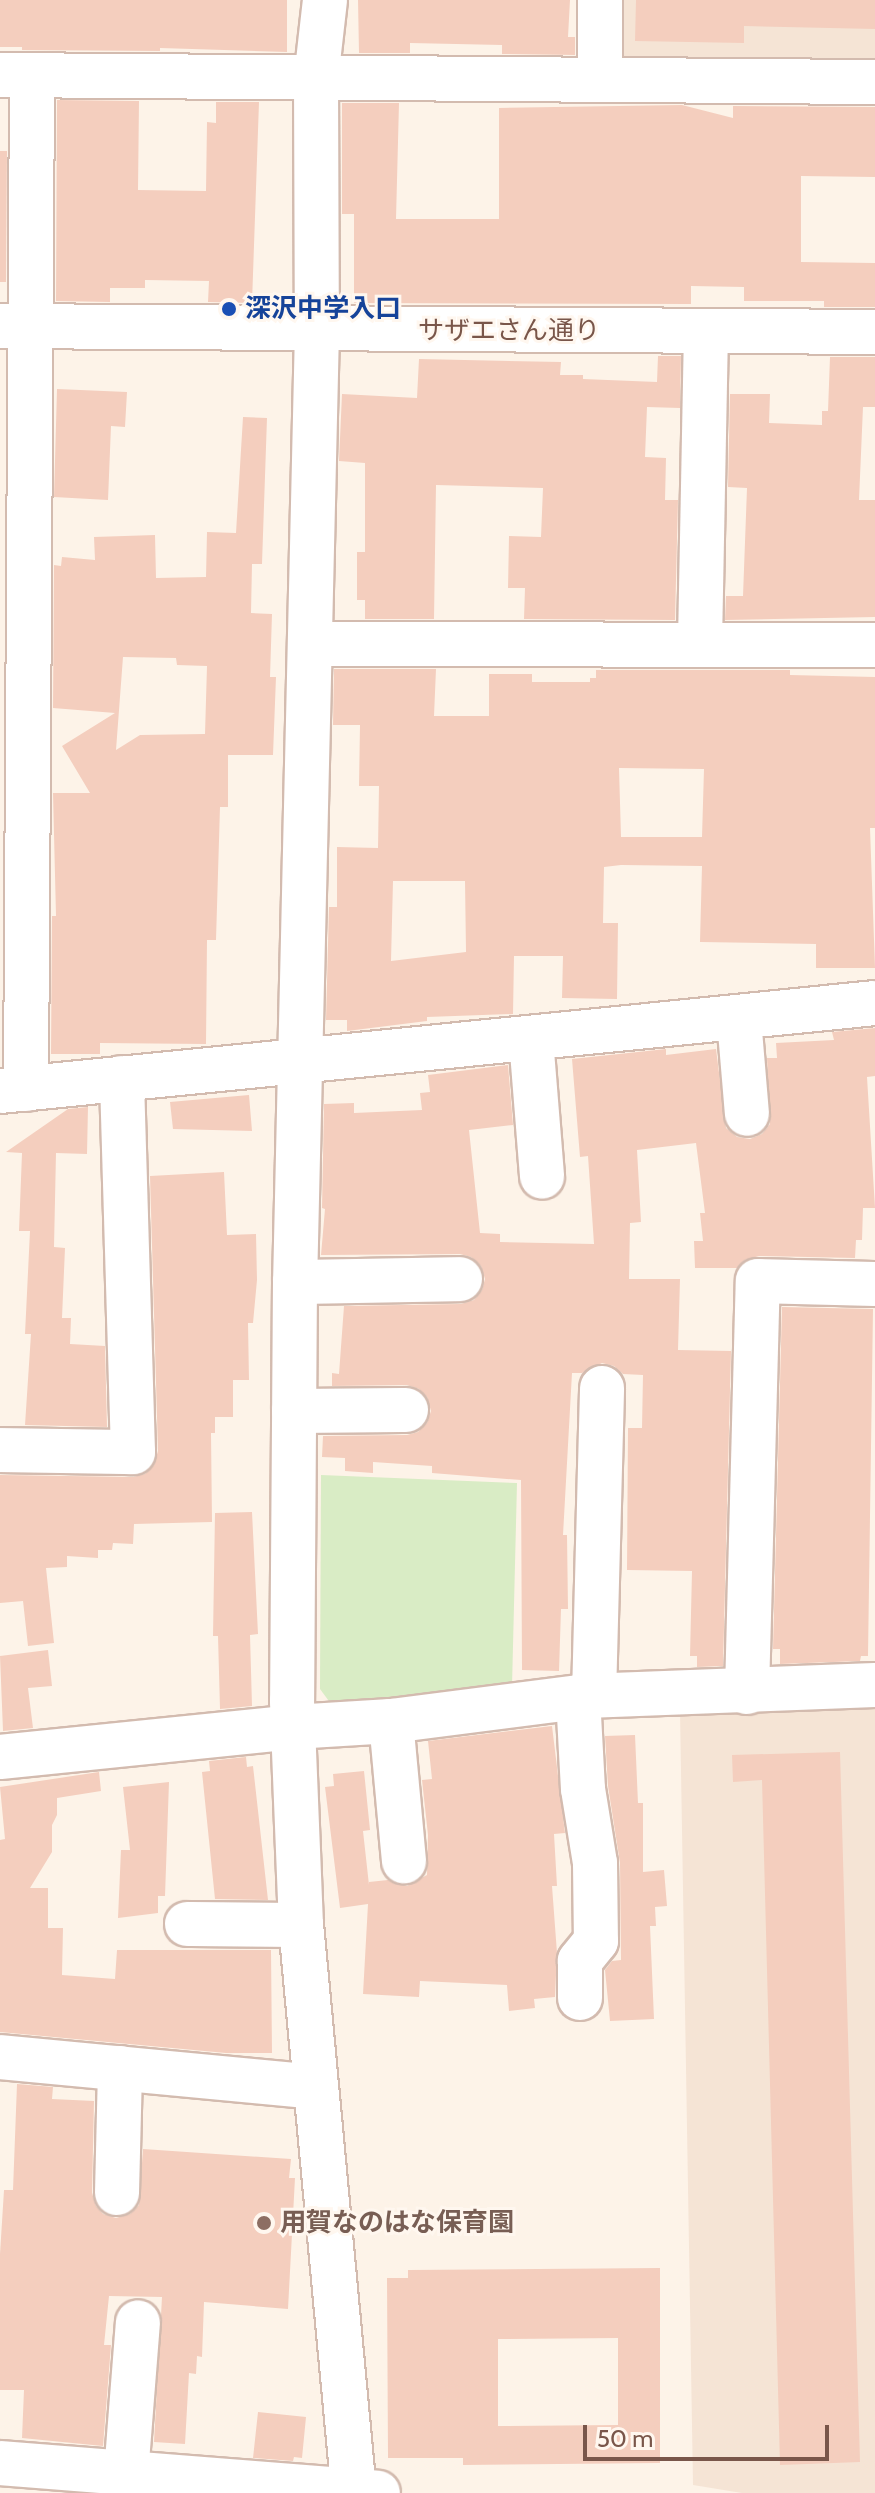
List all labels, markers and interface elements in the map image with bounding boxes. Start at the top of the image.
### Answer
place label: 深沢中学入口 [245,293,401,325]
marker: 深沢中学入口 [220,300,238,318]
street label: サザエさん通り [418,315,600,347]
place label: 用賀なのはな保育園 [280,2207,514,2239]
marker: 用賀なのはな保育園 [255,2214,273,2232]
scale bar [587,2409,833,2459]
text: 50 m [597,2424,653,2453]

